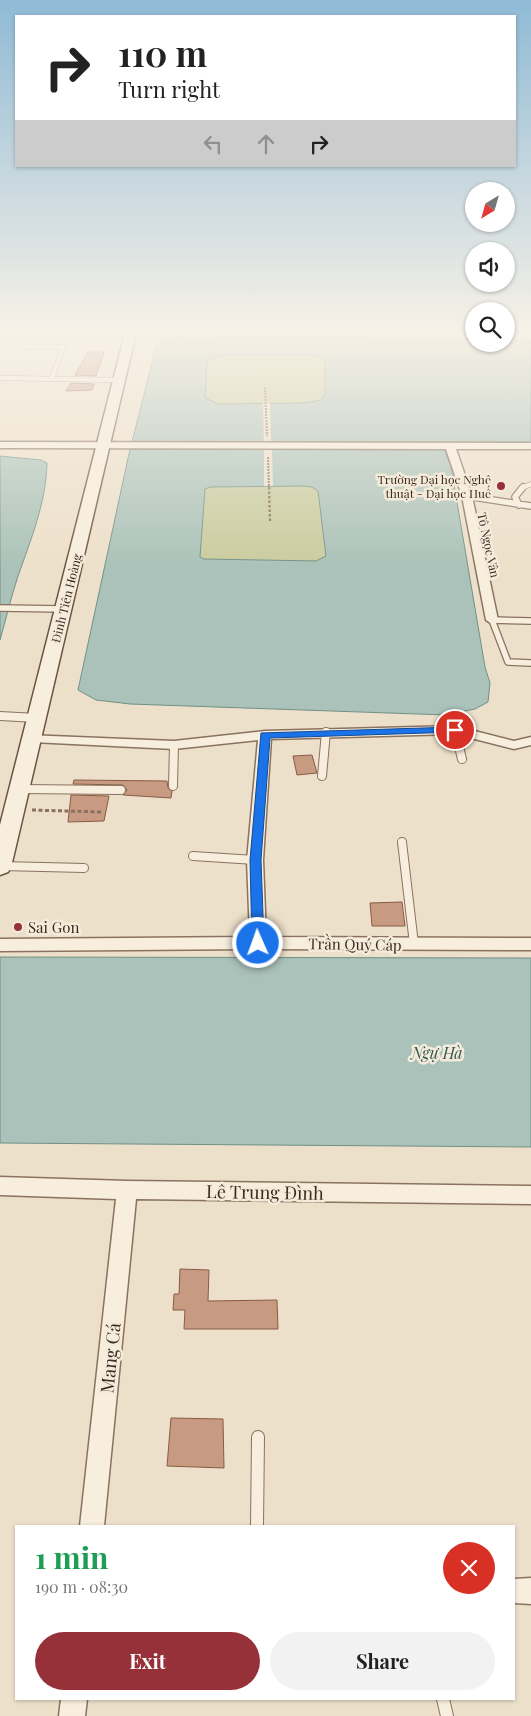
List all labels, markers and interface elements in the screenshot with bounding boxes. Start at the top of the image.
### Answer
text: 110 m [118,29,207,76]
icon: right [35,35,100,100]
text: Turn right [118,74,220,104]
icon: left [199,130,227,158]
icon: ahead [252,130,280,158]
icon: right [305,130,333,158]
north arrow [465,182,515,232]
map controls [465,182,515,352]
button: sound [465,242,515,292]
button: search [465,302,515,352]
place label: Trường Đại học Nghệ thuật - Đại học Huế [377,471,491,501]
marker: Trường Đại học Nghệ thuật - Đại học Huế [495,480,507,492]
street label: Tô Ngọc Vân [474,511,504,579]
street label: Đinh Tiên Hoàng [47,551,85,644]
pin [434,709,476,751]
icon: arrive [441,716,469,744]
position arrow [231,916,283,968]
place label: Sai Gon [28,917,79,937]
marker: Sai Gon [12,921,24,933]
street label: Trần Quý Cáp [308,933,402,955]
water label: Ngự Hà [409,1042,463,1063]
street label: Lê Trung Đình [206,1179,324,1205]
street label: Mang Cá [94,1322,126,1394]
text: 1 min [35,1537,109,1577]
button: close [443,1542,495,1594]
text: 190 m · 08:30 [35,1576,128,1597]
button: Exit [35,1632,260,1690]
button: Share [270,1632,495,1690]

